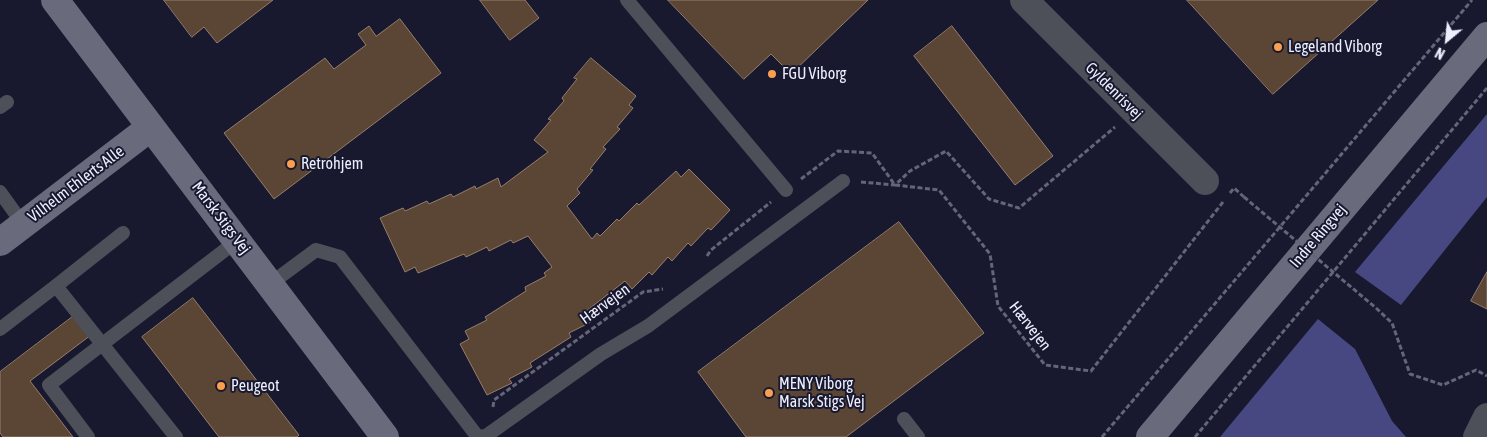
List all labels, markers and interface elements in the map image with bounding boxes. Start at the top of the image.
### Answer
north arrow [1422,15,1472,65]
place label: Legeland Viborg [1288,37,1382,57]
marker: Legeland Viborg [1272,41,1284,53]
text: N [1433,44,1447,62]
street label: Gyldenrisvej [1081,58,1147,124]
place label: FGU Viborg [782,64,846,84]
marker: FGU Viborg [766,68,778,80]
street label: Vilhelm Ehlerts Alle [24,142,128,226]
place label: Retrohjem [301,154,363,174]
marker: Retrohjem [285,158,297,170]
street label: Marsk Stigs Vej [188,178,254,258]
street label: Indre Ringvej [1286,200,1350,272]
street label: Hærvejen [576,280,634,328]
street label: Hærvejen [1005,298,1055,354]
place label: MENY Viborg Marsk Stigs Vej [779,374,865,412]
place label: Peugeot [231,376,280,396]
marker: Peugeot [215,380,227,392]
marker: MENY Viborg Marsk Stigs Vej [763,387,775,399]

